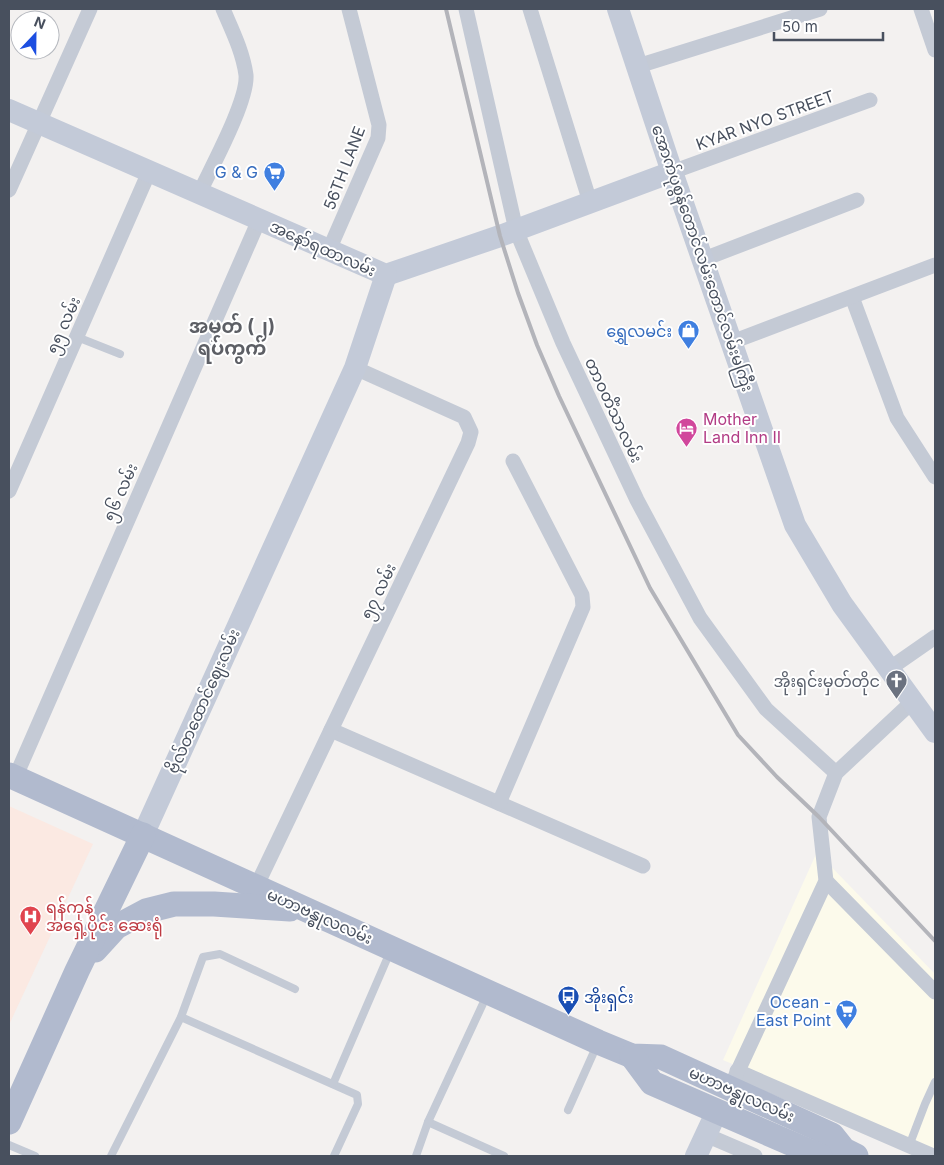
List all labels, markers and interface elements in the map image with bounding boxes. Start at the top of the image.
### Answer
north arrow [10,10,60,60]
scale bar [774,10,883,42]
text: N [32,13,48,32]
text: 50 m [782,17,818,36]
street label: KYAR NYO STREET [693,86,837,154]
street label: အောက်ပုစွန်တောင်လမ်းတောင်လမ်းမကြီး [643,122,759,396]
street label: 56TH LANE [319,123,369,213]
supermarket icon: G & G [262,160,286,191]
place label: G & G [215,162,258,182]
street label: အနော်ရထာလမ်း [265,215,380,284]
street label: ၅၅ လမ်း [41,293,88,358]
district label: အမှတ် (၂) ရပ်ကွက် [189,313,275,364]
shop icon: ရွှေလမင်း [676,319,700,350]
place label: ရွှေလမင်း [606,320,672,345]
street label: တာဝတိံသာလမ်း [581,354,648,466]
place label: Mother Land Inn II [703,409,781,447]
hotel icon: Mother Land Inn II [675,416,699,447]
street label: ၅၆ လမ်း [98,460,145,526]
street label: ၅၇ လမ်း [355,559,404,624]
street label: ဗိုလ်တထောင်ဈေးလမ်း [161,625,248,778]
church icon: အိုးရှင်းမှတ်တိုင [884,669,908,700]
place label: အိုးရှင်းမှတ်တိုင [773,670,880,696]
street label: မဟာဗန္ဓုလလမ်း [262,883,376,952]
place label: ရန်ကုန် အရှေ့ပိုင်း ဆေးရုံ [46,896,163,940]
hospital icon: ရန်ကုန် အရှေ့ပိုင်း ဆေးရုံ [18,904,42,935]
bus stop icon: အိုးရှင်း [556,985,580,1016]
place label: အိုးရှင်း [584,986,633,1012]
place label: Ocean - East Point [756,992,831,1030]
supermarket icon: Ocean - East Point [835,999,859,1030]
street label: မဟာဗန္ဓုလလမ်း [684,1061,798,1130]

